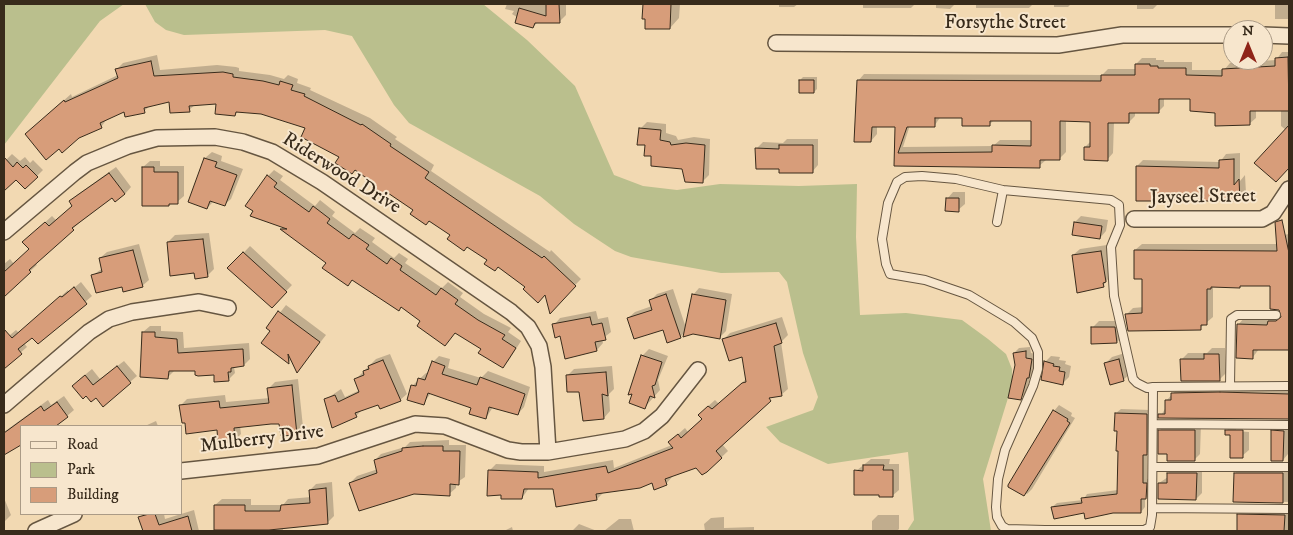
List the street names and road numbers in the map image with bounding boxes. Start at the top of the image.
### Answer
street label: Forsythe Street [944,12,1066,36]
street label: Riderwood Drive [277,128,405,220]
street label: Jayseel Street [1150,185,1256,211]
street label: Mulberry Drive [199,421,325,459]

